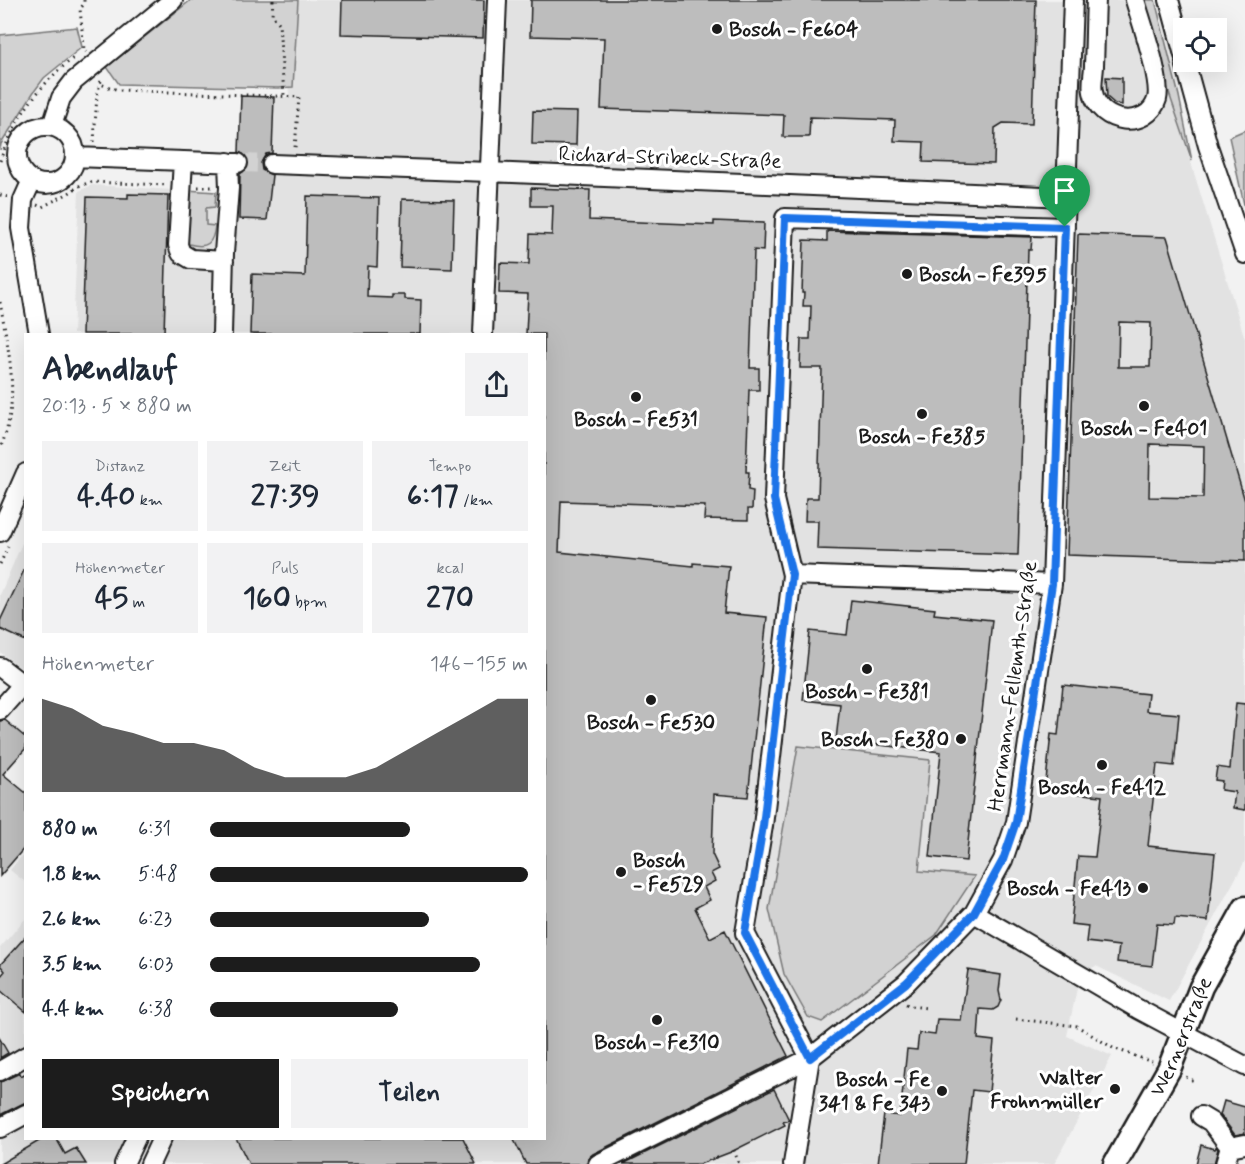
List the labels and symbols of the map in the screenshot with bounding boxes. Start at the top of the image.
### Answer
place label: Bosch - Fe604 [729,16,859,44]
marker: Bosch - Fe604 [710,22,724,36]
street label: Richard-Stribeck-Straße [558,140,782,176]
pin [1039,165,1090,227]
place label: Bosch - Fe395 [919,261,1047,289]
marker: Bosch - Fe395 [900,267,914,281]
marker: Bosch - Fe531 [629,390,643,404]
marker: Bosch - Fe401 [1137,399,1151,413]
place label: Bosch - Fe531 [574,406,698,434]
marker: Bosch - Fe385 [915,407,929,421]
place label: Bosch - Fe401 [1081,415,1207,443]
place label: Bosch - Fe385 [859,423,986,451]
street label: Herrmann-Fellemth-Straße [982,559,1044,813]
marker: Bosch - Fe381 [860,662,874,676]
place label: Bosch - Fe381 [805,678,929,706]
marker: Bosch - Fe530 [644,693,658,707]
place label: Bosch - Fe530 [587,709,715,737]
place label: Bosch - Fe380 [821,726,949,754]
marker: Bosch - Fe380 [954,732,968,746]
marker: Bosch - Fe412 [1095,758,1109,772]
place label: Bosch - Fe412 [1038,774,1166,802]
place label: Bosch - Fe529 [633,847,704,899]
marker: Bosch - Fe529 [614,865,628,879]
place label: Bosch - Fe413 [1007,875,1131,903]
marker: Bosch - Fe413 [1136,881,1150,895]
street label: Wernerstraße [1143,972,1219,1102]
marker: Bosch - Fe310 [650,1013,664,1027]
place label: Bosch - Fe310 [594,1029,720,1057]
place label: Walter Frohnmüller [990,1064,1104,1116]
place label: Bosch - Fe 341 & Fe 343 [818,1066,931,1118]
marker: Walter Frohnmüller [1108,1082,1122,1096]
marker: Bosch - Fe 341 & Fe 343 [935,1084,949,1098]

